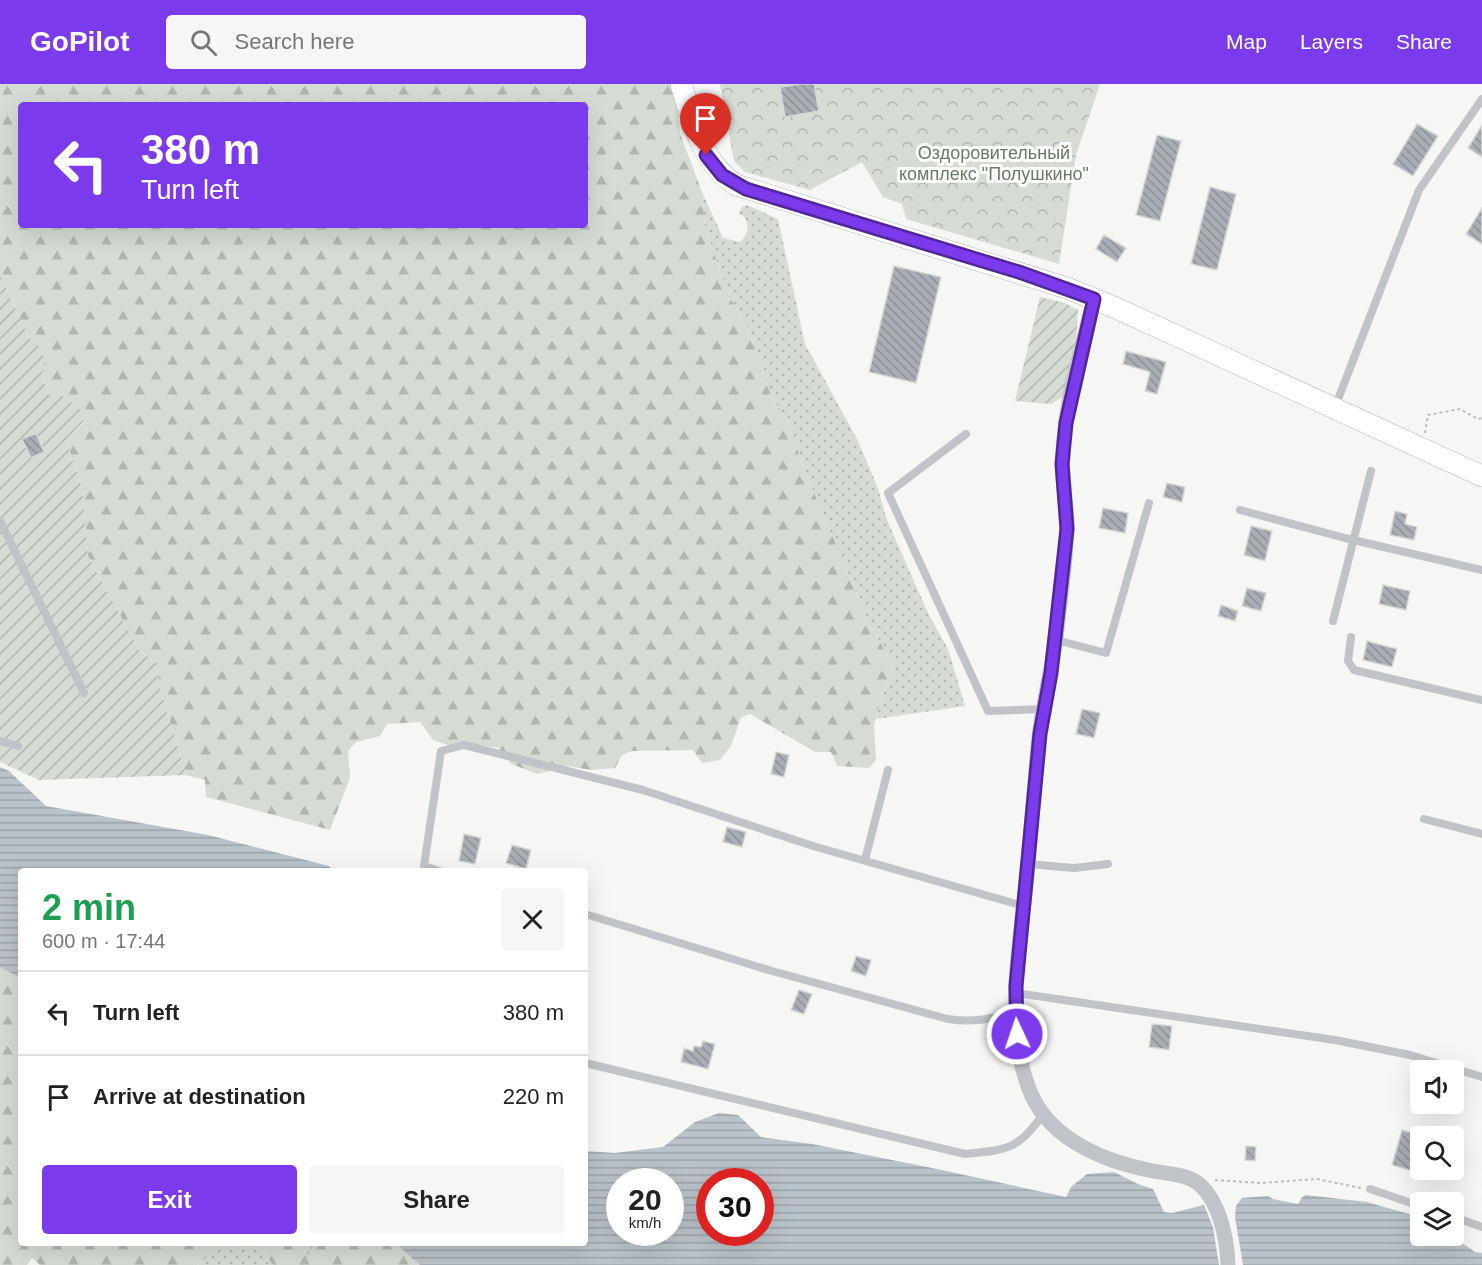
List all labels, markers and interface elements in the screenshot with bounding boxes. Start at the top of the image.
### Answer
search box [166,15,586,69]
text: GoPilot [30,26,130,57]
icon: search [187,26,220,59]
text: Search here [235,29,354,54]
text: Map [1226,30,1267,53]
text: Layers [1300,30,1363,53]
text: Share [1396,30,1452,53]
pin [680,93,731,155]
icon: arrive [689,102,722,135]
icon: left [42,126,120,204]
text: 380 m [141,126,260,173]
park label: Оздоровительный комплекс "Полушкино" [899,143,1089,184]
text: Turn left [141,175,239,205]
text: 2 min [42,887,136,928]
button: close [501,888,564,951]
text: 600 m · 17:44 [42,930,165,952]
icon: left [42,997,75,1030]
text: Turn left [93,1000,179,1025]
text: 380 m [503,1000,564,1025]
position arrow [985,1002,1049,1066]
map controls [1410,1060,1464,1246]
button: sound [1410,1060,1464,1114]
icon: arrive [42,1081,75,1114]
text: Arrive at destination [93,1084,306,1109]
text: 220 m [503,1084,564,1109]
button: search [1410,1126,1464,1180]
button: Exit [42,1165,297,1234]
button: Share [309,1165,564,1234]
speed limit sign: 30 [696,1168,774,1246]
text: 20 [628,1183,662,1216]
button: layers [1410,1192,1464,1246]
text: km/h [629,1214,661,1231]

